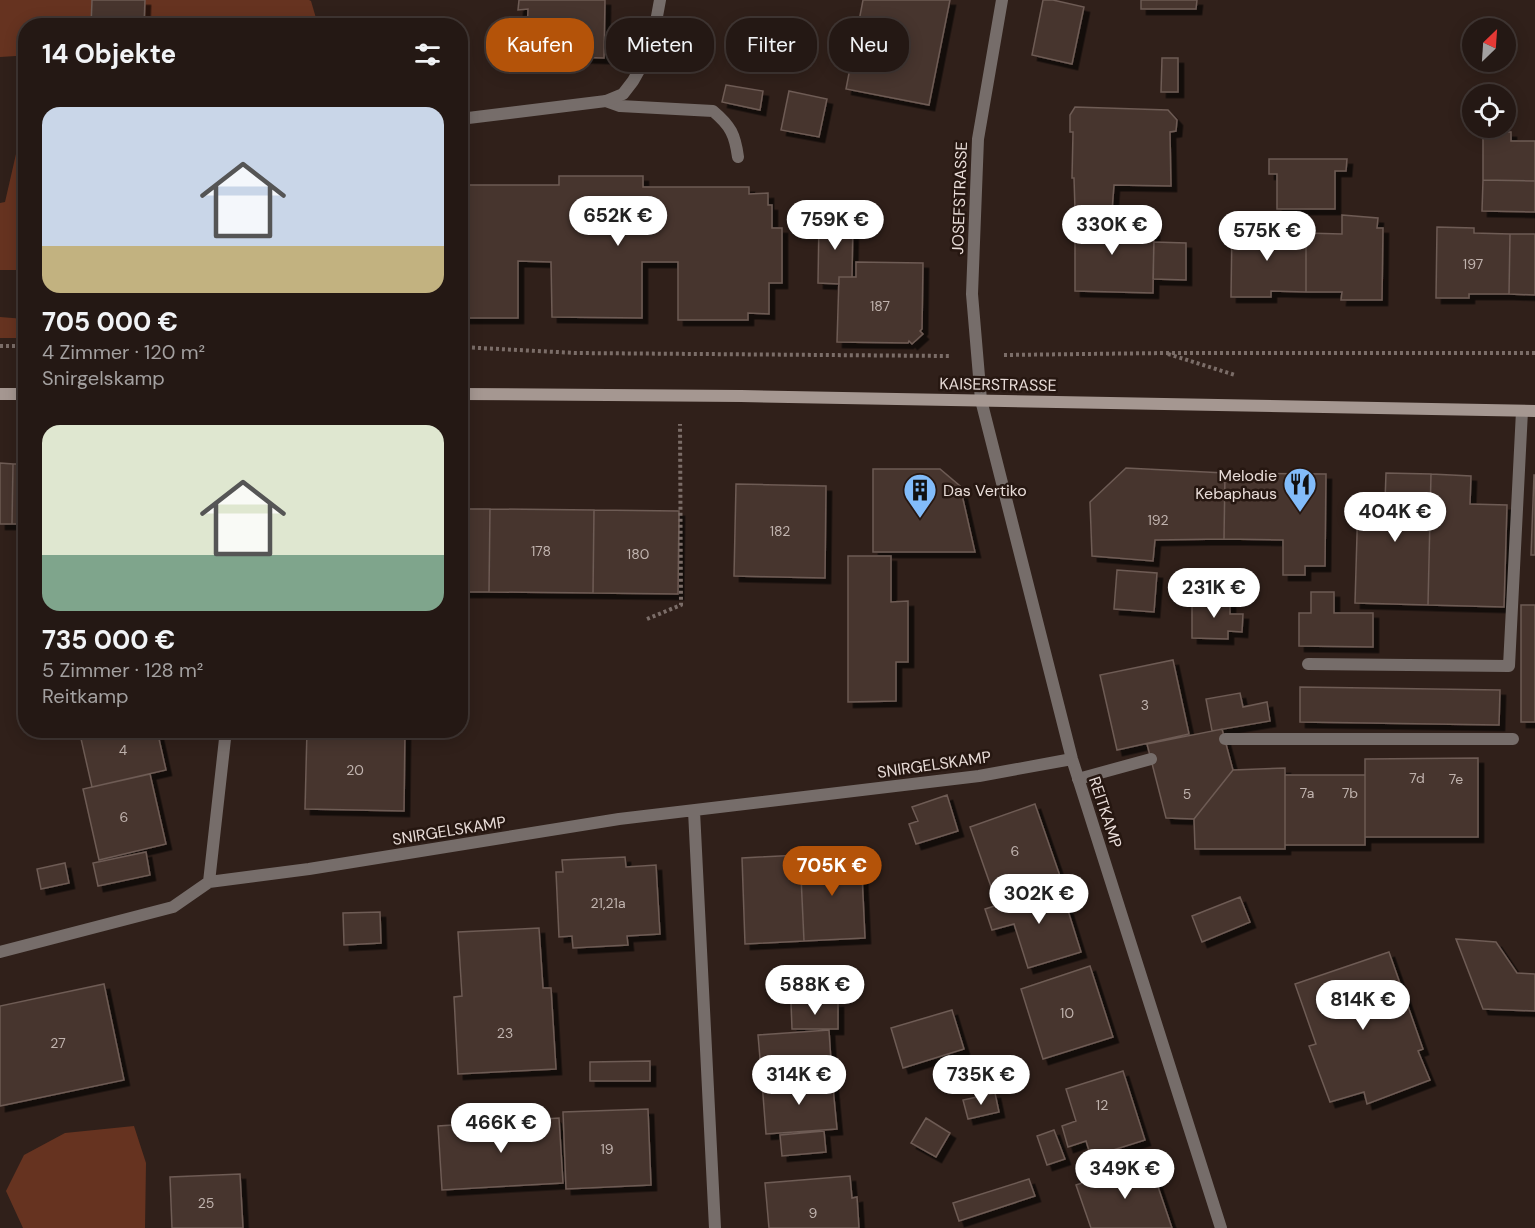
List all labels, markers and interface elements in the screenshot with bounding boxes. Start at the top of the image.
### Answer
chip: Kaufen [486,18,594,72]
chip: Mieten [606,18,714,72]
chip: Filter [726,18,817,72]
chip: Neu [829,18,909,72]
north arrow [1462,18,1516,72]
map controls [1462,18,1516,138]
text: 14 Objekte [42,37,176,71]
icon: filters [411,38,444,71]
button: locate [1462,84,1516,138]
street label: JOSEFSTRASSE [947,141,972,255]
icon: home [189,146,297,254]
pin: 652K € [569,196,667,247]
pin: 759K € [786,200,884,251]
text: 652K € [583,202,653,228]
pin: 330K € [1063,205,1161,256]
text: 759K € [801,206,869,232]
text: 330K € [1076,211,1148,237]
pin: 575K € [1218,211,1316,262]
text: 575K € [1233,217,1301,243]
house number: 197 [1463,255,1483,273]
house number: 187 [870,297,890,315]
text: 705 000 € [42,305,178,339]
text: 4 Zimmer · 120 m² [42,339,205,365]
text: Snirgelskamp [42,365,165,391]
street label: KAISERSTRASSE [939,373,1057,396]
icon: home [189,464,297,572]
place label: Melodie Kebaphaus [1195,465,1277,504]
restaurant icon: Melodie Kebaphaus [1282,466,1318,513]
building icon: Das Vertiko [902,472,938,519]
place label: Das Vertiko [943,480,1027,501]
pin: 404K € [1346,492,1444,543]
text: 404K € [1358,498,1432,524]
house number: 192 [1148,511,1169,529]
house number: 182 [770,522,790,540]
house number: 178 [531,542,551,560]
house number: 180 [627,545,649,563]
pin: 231K € [1165,568,1263,619]
text: 231K € [1182,574,1246,600]
text: 735 000 € [42,623,175,657]
text: 5 Zimmer · 128 m² [42,657,203,683]
text: Reitkamp [42,683,129,709]
house number: 3 [1141,696,1149,714]
house number: 4 [119,741,128,759]
street label: SNIRGELSKAMP [876,746,992,783]
house number: 20 [346,761,364,779]
house number: 7d [1409,769,1425,787]
house number: 7e [1449,770,1463,788]
street label: REITKAMP [1084,774,1127,851]
house number: 7a [1300,784,1314,802]
house number: 7b [1342,784,1358,802]
house number: 5 [1183,785,1191,803]
house number: 6 [120,808,128,826]
street label: SNIRGELSKAMP [391,811,507,850]
house number: 6 [1011,842,1019,860]
pin: 705K € [783,846,881,897]
text: 705K € [797,852,867,878]
pin: 302K € [990,874,1088,925]
text: 302K € [1003,880,1075,906]
house number: 21,21a [590,894,626,912]
pin: 588K € [766,965,864,1016]
text: 588K € [779,971,851,997]
pin: 814K € [1314,980,1412,1031]
text: 814K € [1330,986,1396,1012]
house number: 10 [1060,1004,1074,1022]
house number: 23 [497,1024,513,1042]
house number: 27 [50,1034,66,1052]
pin: 314K € [750,1055,848,1106]
pin: 735K € [932,1055,1030,1106]
text: 314K € [766,1061,832,1087]
text: 735K € [947,1061,1015,1087]
house number: 12 [1096,1096,1108,1114]
pin: 466K € [452,1103,550,1154]
text: 466K € [465,1109,537,1135]
house number: 19 [600,1140,614,1158]
pin: 349K € [1076,1149,1174,1200]
text: 349K € [1089,1155,1161,1181]
house number: 25 [198,1194,214,1212]
house number: 9 [809,1204,818,1222]

